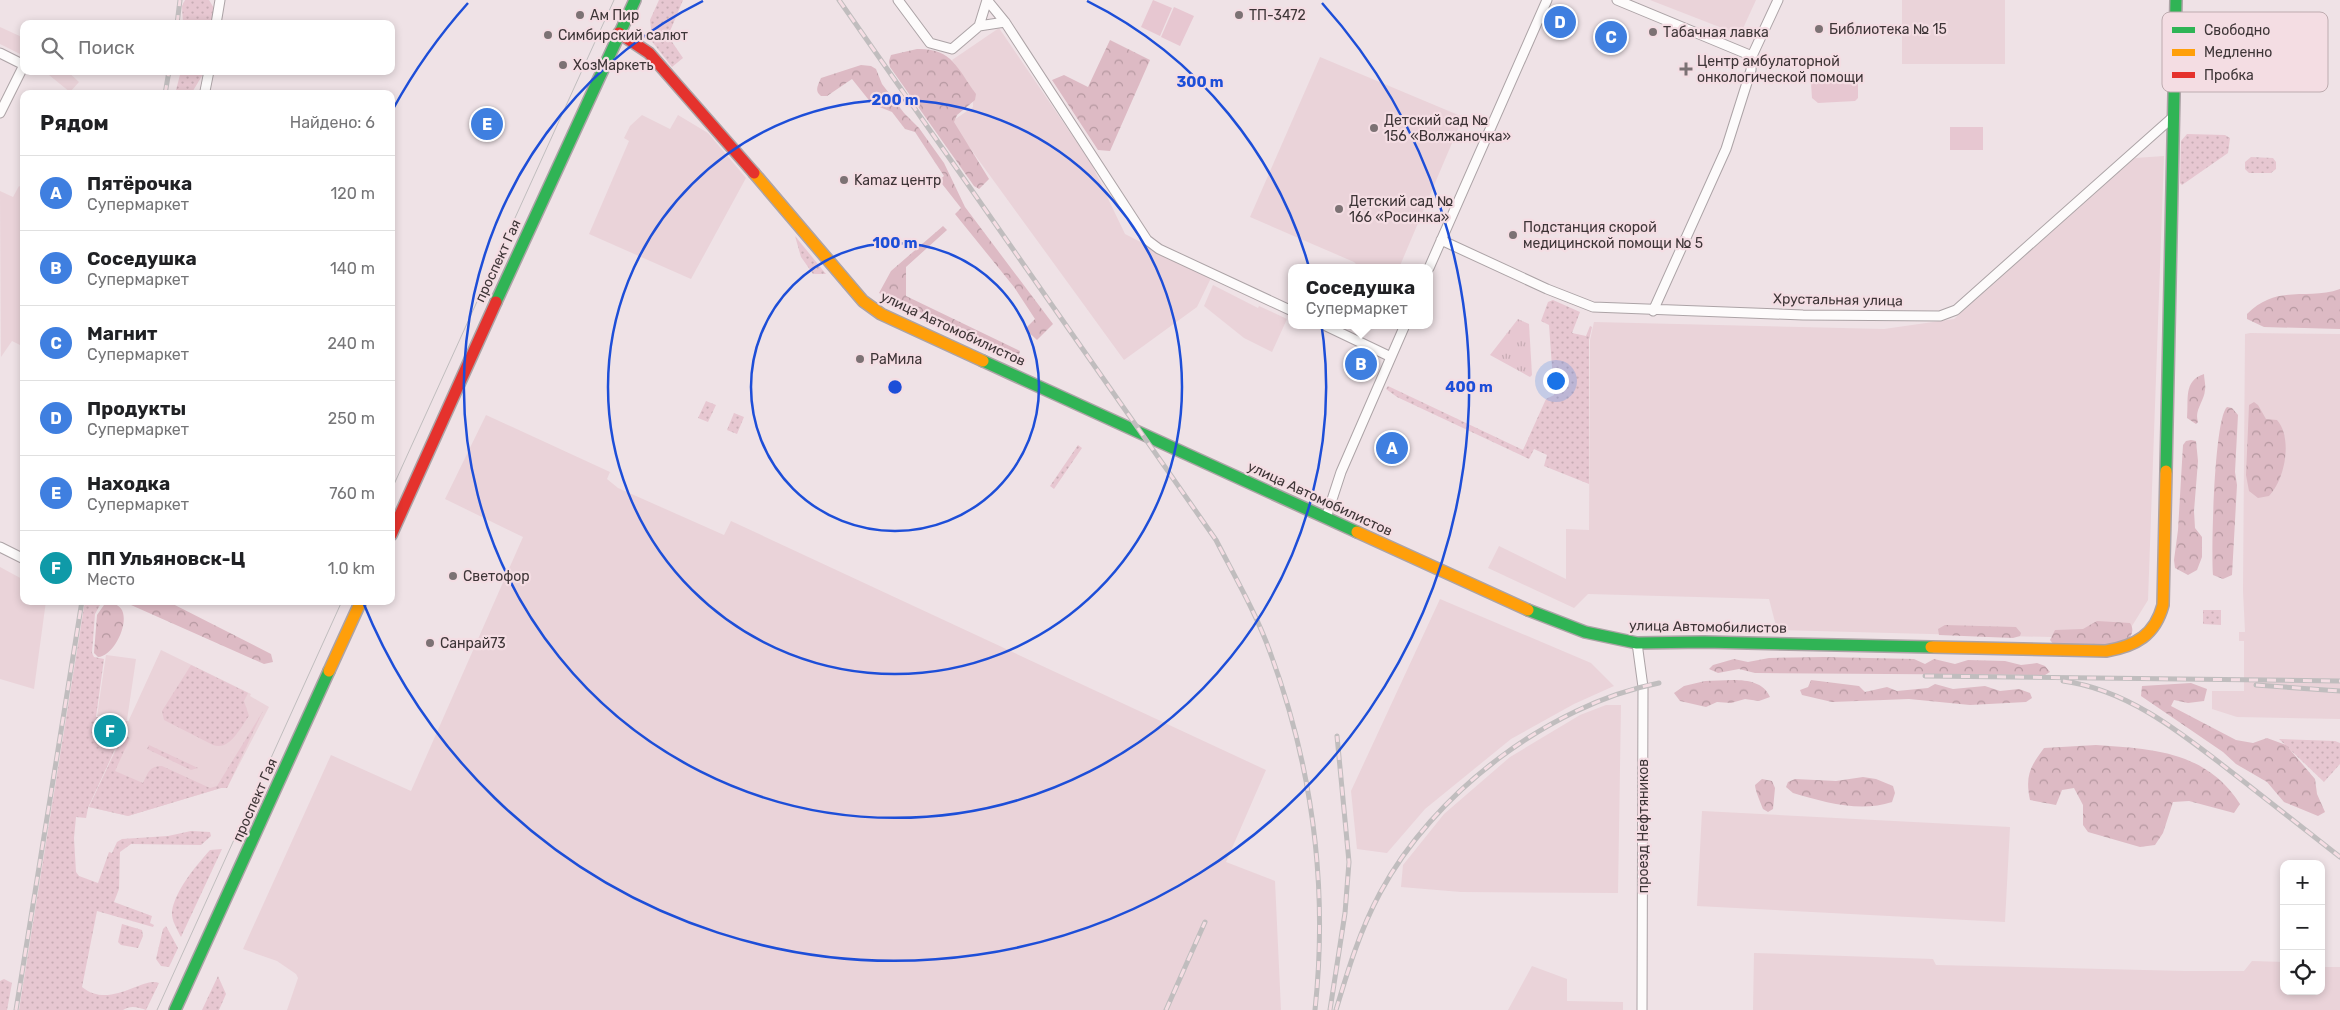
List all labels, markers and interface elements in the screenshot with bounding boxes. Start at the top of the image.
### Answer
pin: D [1544,3,1576,41]
place label: Ам Пир [590,7,639,24]
place label: ТП-3472 [1249,7,1306,24]
marker: Ам Пир [574,9,586,21]
marker: ТП-3472 [1233,9,1245,21]
legend [2162,12,2328,92]
pin: C [1595,18,1627,56]
search box [20,20,395,75]
place label: Библиотека № 15 [1829,21,1947,38]
text: Свободно [2204,22,2270,39]
marker: Библиотека № 15 [1813,23,1825,35]
place label: Табачная лавка [1663,24,1769,41]
marker: Табачная лавка [1647,26,1659,38]
place label: Симбирский салют [558,27,688,44]
marker: Симбирский салют [542,29,554,41]
icon: search [38,34,66,62]
text: Поиск [78,36,135,59]
text: Медленно [2204,44,2272,61]
place label: Центр амбулаторной онкологической помощи [1697,53,1864,86]
place label: ХозМаркеть [573,57,653,74]
marker: ХозМаркеть [557,59,569,71]
marker: Центр амбулаторной онкологической помощи [1679,62,1693,76]
text: Пробка [2204,67,2254,84]
text: 300 m [1176,73,1224,91]
text: 200 m [871,91,919,109]
pin: E [471,105,503,143]
text: Рядом [40,110,109,135]
place label: Детский сад № 156 «Волжаночка» [1384,112,1511,145]
text: Найдено: 6 [290,113,375,132]
marker: Детский сад № 156 «Волжаночка» [1368,122,1380,134]
text: Пятёрочка [87,172,192,195]
place label: Kamaz центр [854,172,941,189]
marker: Kamaz центр [838,174,850,186]
text: A [50,184,62,203]
text: 120 m [330,184,375,203]
place label: Детский сад № 166 «Росинка» [1349,193,1453,226]
text: Супермаркет [87,195,189,214]
marker: Детский сад № 166 «Росинка» [1333,203,1345,215]
street label: проспект Гая [471,217,525,305]
place label: Подстанция скорой медицинской помощи № 5 [1523,219,1703,252]
marker: Подстанция скорой медицинской помощи № 5 [1507,229,1519,241]
text: 100 m [873,234,917,252]
text: Соседушка [87,247,197,270]
text: B [50,259,62,278]
text: 140 m [330,259,375,278]
popup [1288,264,1433,329]
text: Супермаркет [87,270,189,289]
text: Соседушка [1306,276,1415,299]
street label: улица Автомобилистов [878,288,1028,370]
street label: Хрустальная улица [1773,290,1903,310]
text: Супермаркет [1306,299,1408,318]
text: Магнит [87,322,157,345]
text: C [50,334,62,353]
text: 240 m [328,334,375,353]
text: Супермаркет [87,345,189,364]
pin: B [1345,345,1377,383]
place label: РаМила [870,351,922,368]
marker: РаМила [854,353,866,365]
your location [1543,368,1569,394]
centre of rings [886,378,904,396]
text: 400 m [1445,378,1493,396]
text: Продукты [87,397,186,420]
text: D [50,409,62,428]
text: 250 m [328,409,375,428]
text: Супермаркет [87,420,189,439]
pin: A [1376,429,1408,467]
street label: улица Автомобилистов [1245,458,1395,540]
text: Находка [87,472,170,495]
text: E [51,484,61,503]
text: 760 m [329,484,375,503]
text: Супермаркет [87,495,189,514]
text: ПП Ульяновск-Ц [87,547,245,570]
text: F [51,559,61,578]
text: 1.0 km [328,559,375,578]
place label: Светофор [463,568,530,585]
text: Место [87,570,135,589]
marker: Светофор [447,570,459,582]
street label: улица Автомобилистов [1629,617,1787,637]
place label: Санрай73 [440,635,506,652]
marker: Санрай73 [424,637,436,649]
pin: F [94,712,126,750]
street label: проспект Гая [229,756,281,844]
street label: проезд Нефтяников [1635,759,1652,893]
map controls [2280,860,2325,995]
button: + [2280,860,2325,905]
button: − [2280,905,2325,950]
button: locate [2280,950,2325,995]

